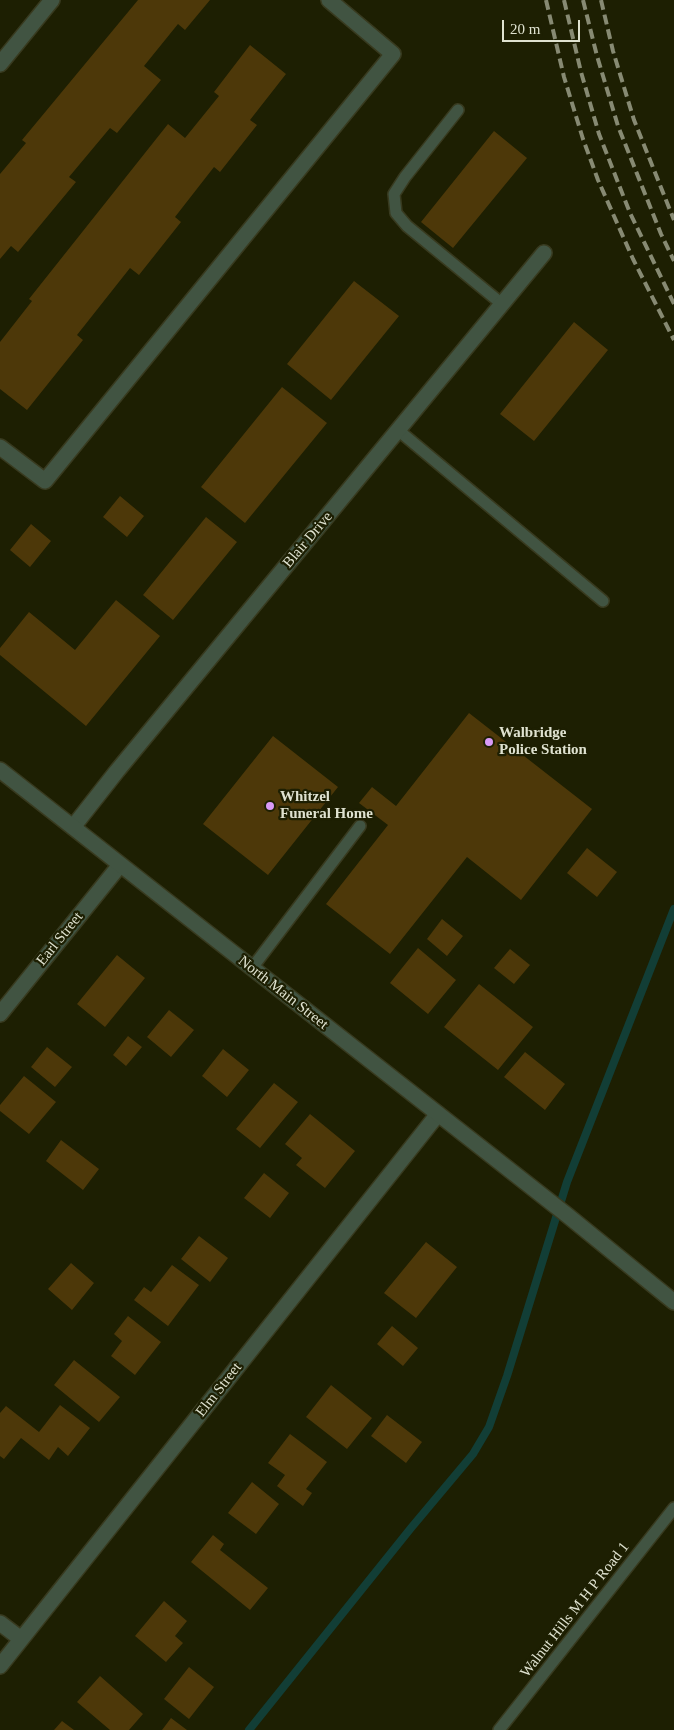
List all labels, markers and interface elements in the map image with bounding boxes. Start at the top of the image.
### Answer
scale bar [504,10,582,42]
text: 20 m [510,21,540,37]
street label: Blair Drive [279,508,337,572]
place label: Walbridge Police Station [499,724,587,759]
marker: Walbridge Police Station [483,736,495,748]
place label: Whitzel Funeral Home [280,788,373,823]
marker: Whitzel Funeral Home [264,800,276,812]
street label: Earl Street [33,909,87,969]
street label: North Main Street [234,952,332,1034]
street label: Elm Street [192,1359,246,1421]
street label: Walnut Hills M H P Road 1 [517,1539,633,1681]

